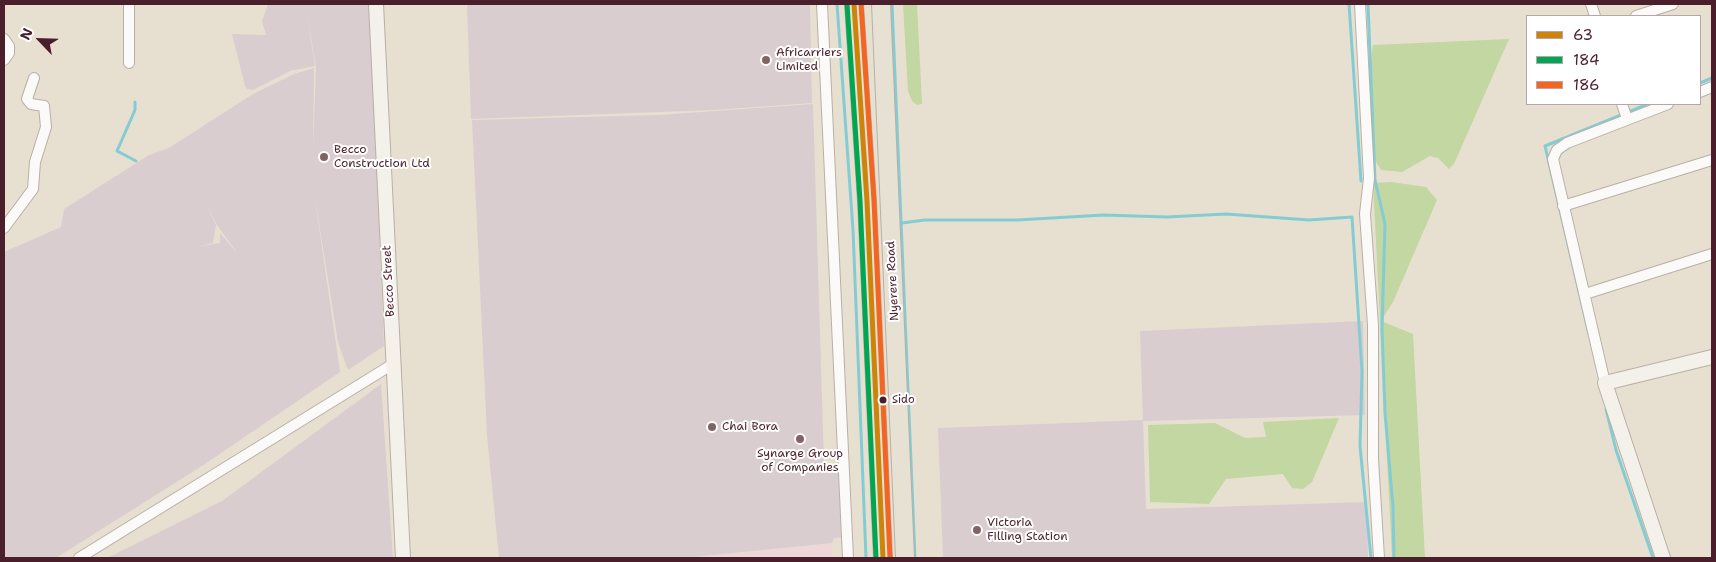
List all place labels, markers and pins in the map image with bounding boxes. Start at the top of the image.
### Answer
place label: Africarriers Limited [776,46,842,74]
marker: Africarriers Limited [760,54,772,66]
place label: Becco Construction Ltd [334,143,430,171]
marker: Becco Construction Ltd [318,151,330,163]
place label: Sido [892,393,915,407]
marker: Sido [878,395,888,405]
place label: Chai Bora [722,420,778,434]
marker: Chai Bora [706,421,718,433]
marker: Synarge Group of Companies [794,433,806,445]
place label: Synarge Group of Companies [757,447,843,475]
place label: Victoria Filling Station [987,516,1068,544]
marker: Victoria Filling Station [971,524,983,536]

